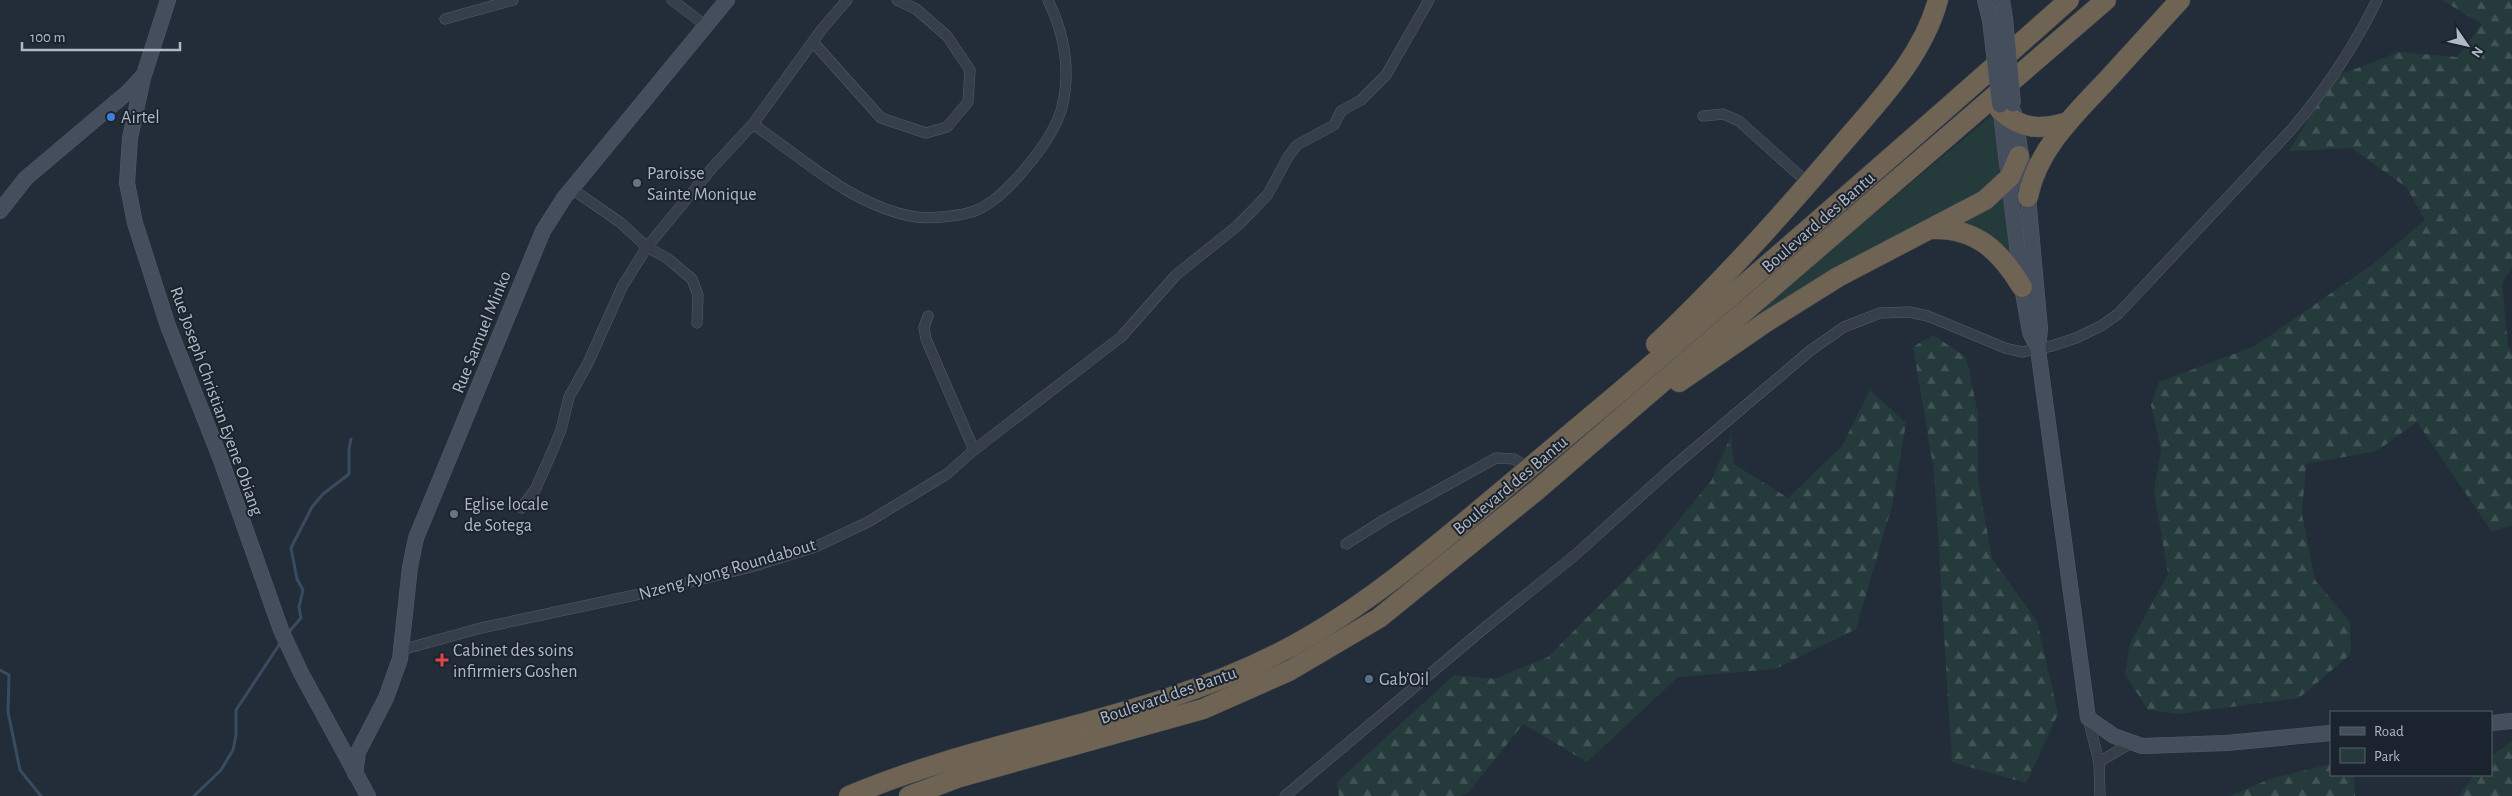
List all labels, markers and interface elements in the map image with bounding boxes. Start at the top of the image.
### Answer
scale bar [22,20,180,52]
north arrow [2442,20,2492,70]
text: 100 m [30,30,65,45]
text: N [2468,44,2485,60]
place label: Airtel [121,109,160,127]
marker: Airtel [105,111,117,123]
place label: Paroisse Sainte Monique [647,165,757,204]
street label: Boulevard des Bantu [1759,169,1879,276]
marker: Paroisse Sainte Monique [631,177,643,189]
street label: Rue Samuel Minko [449,268,515,396]
street label: Rue Joseph Christian Eyene Obiang [166,285,266,518]
street label: Boulevard des Bantu [1450,433,1571,539]
place label: Eglise locale de Sotega [464,496,549,535]
marker: Eglise locale de Sotega [448,508,460,520]
street label: Nzeng Ayong Roundabout [637,536,818,604]
place label: Cabinet des soins infirmiers Goshen [453,642,578,681]
marker: Cabinet des soins infirmiers Goshen [435,653,449,667]
street label: Boulevard des Bantu [1098,664,1239,728]
place label: Gab’Oil [1379,671,1429,689]
marker: Gab’Oil [1363,673,1375,685]
legend [2330,711,2492,776]
text: Road [2374,724,2404,739]
text: Park [2374,749,2400,764]

